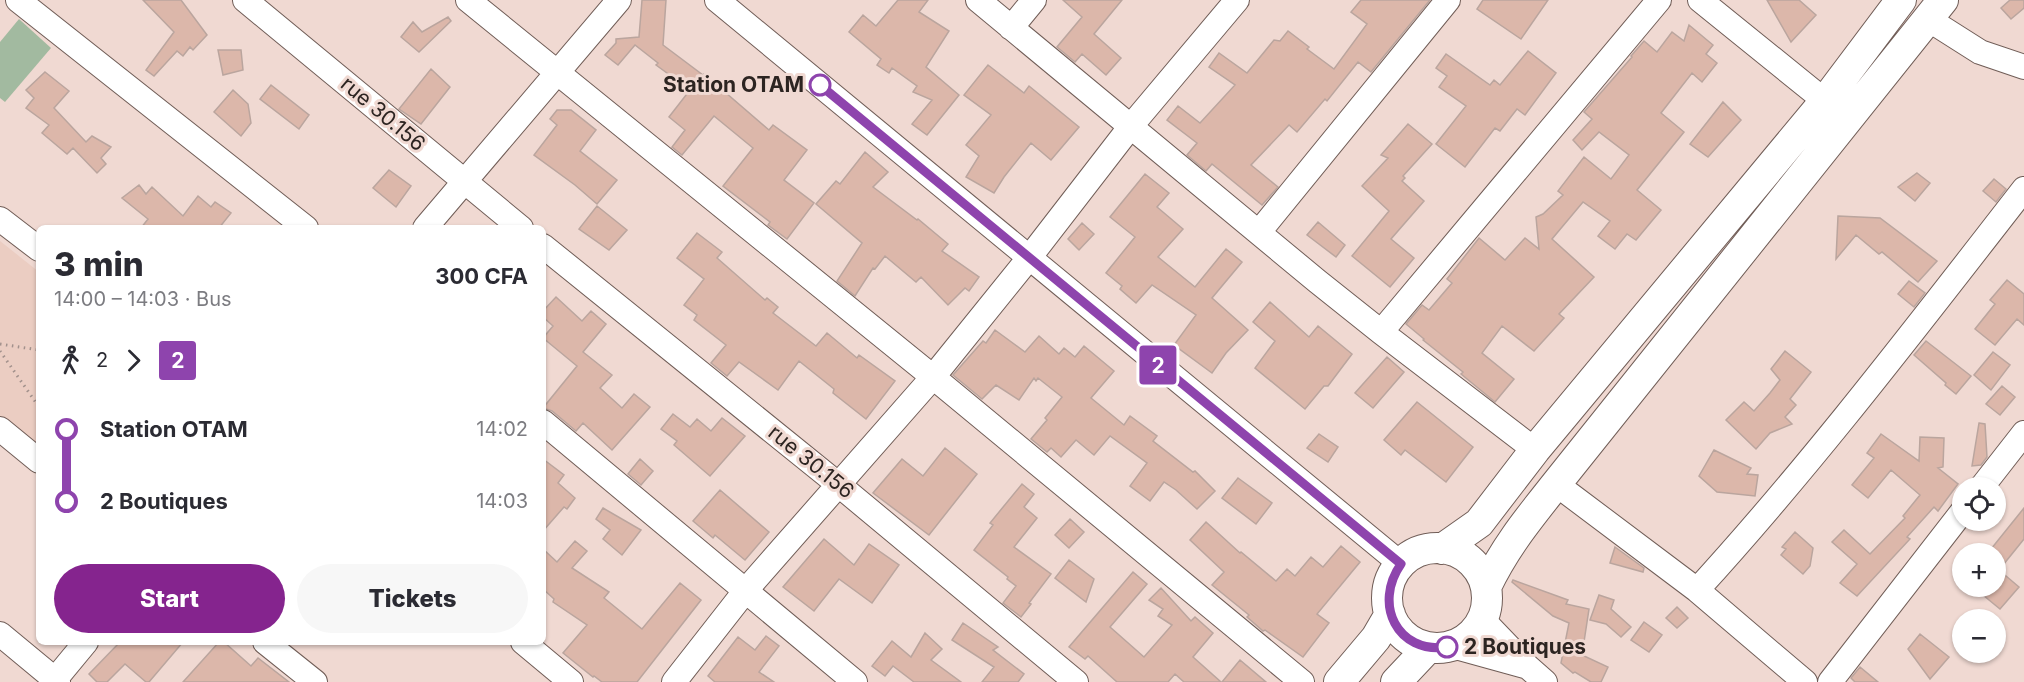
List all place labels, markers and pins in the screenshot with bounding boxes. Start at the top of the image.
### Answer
place label: Station OTAM [663,72,804,97]
marker: Station OTAM [809,74,831,96]
place label: 2 Boutiques [1464,634,1586,659]
marker: 2 Boutiques [1436,636,1458,658]

